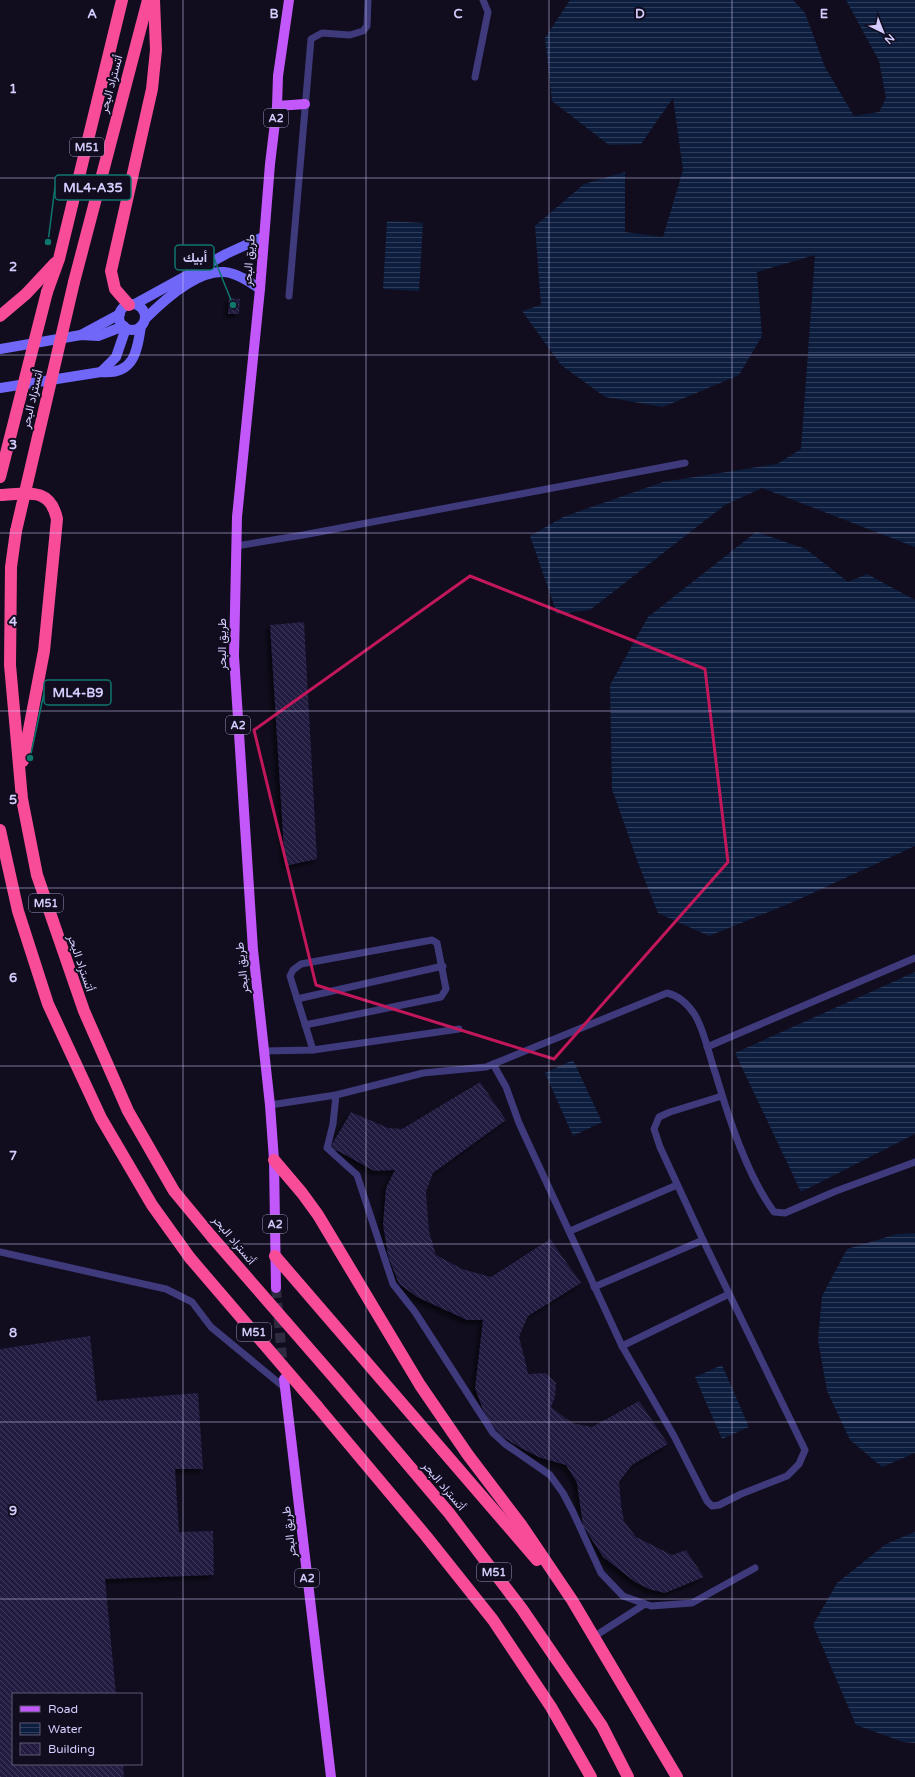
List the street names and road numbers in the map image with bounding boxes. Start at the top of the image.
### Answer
street label: أتستراد البحر [96,53,126,116]
road number: A2 [264,109,288,127]
road number: M51 [70,138,104,156]
street label: طريق البحر [240,234,259,287]
street label: أتستراد البحر [18,368,47,431]
street label: طريق البحر [215,618,230,671]
road number: A2 [226,716,250,734]
road number: M51 [29,894,63,912]
street label: أتستراد البحر [63,932,97,994]
street label: طريق البحر [232,941,253,995]
street label: أتستراد البحر [208,1212,259,1268]
road number: A2 [263,1215,287,1233]
road number: M51 [237,1323,271,1341]
street label: أتستراد البحر [418,1458,469,1514]
street label: طريق البحر [279,1505,300,1560]
road number: M51 [477,1563,511,1581]
road number: A2 [295,1569,319,1587]

